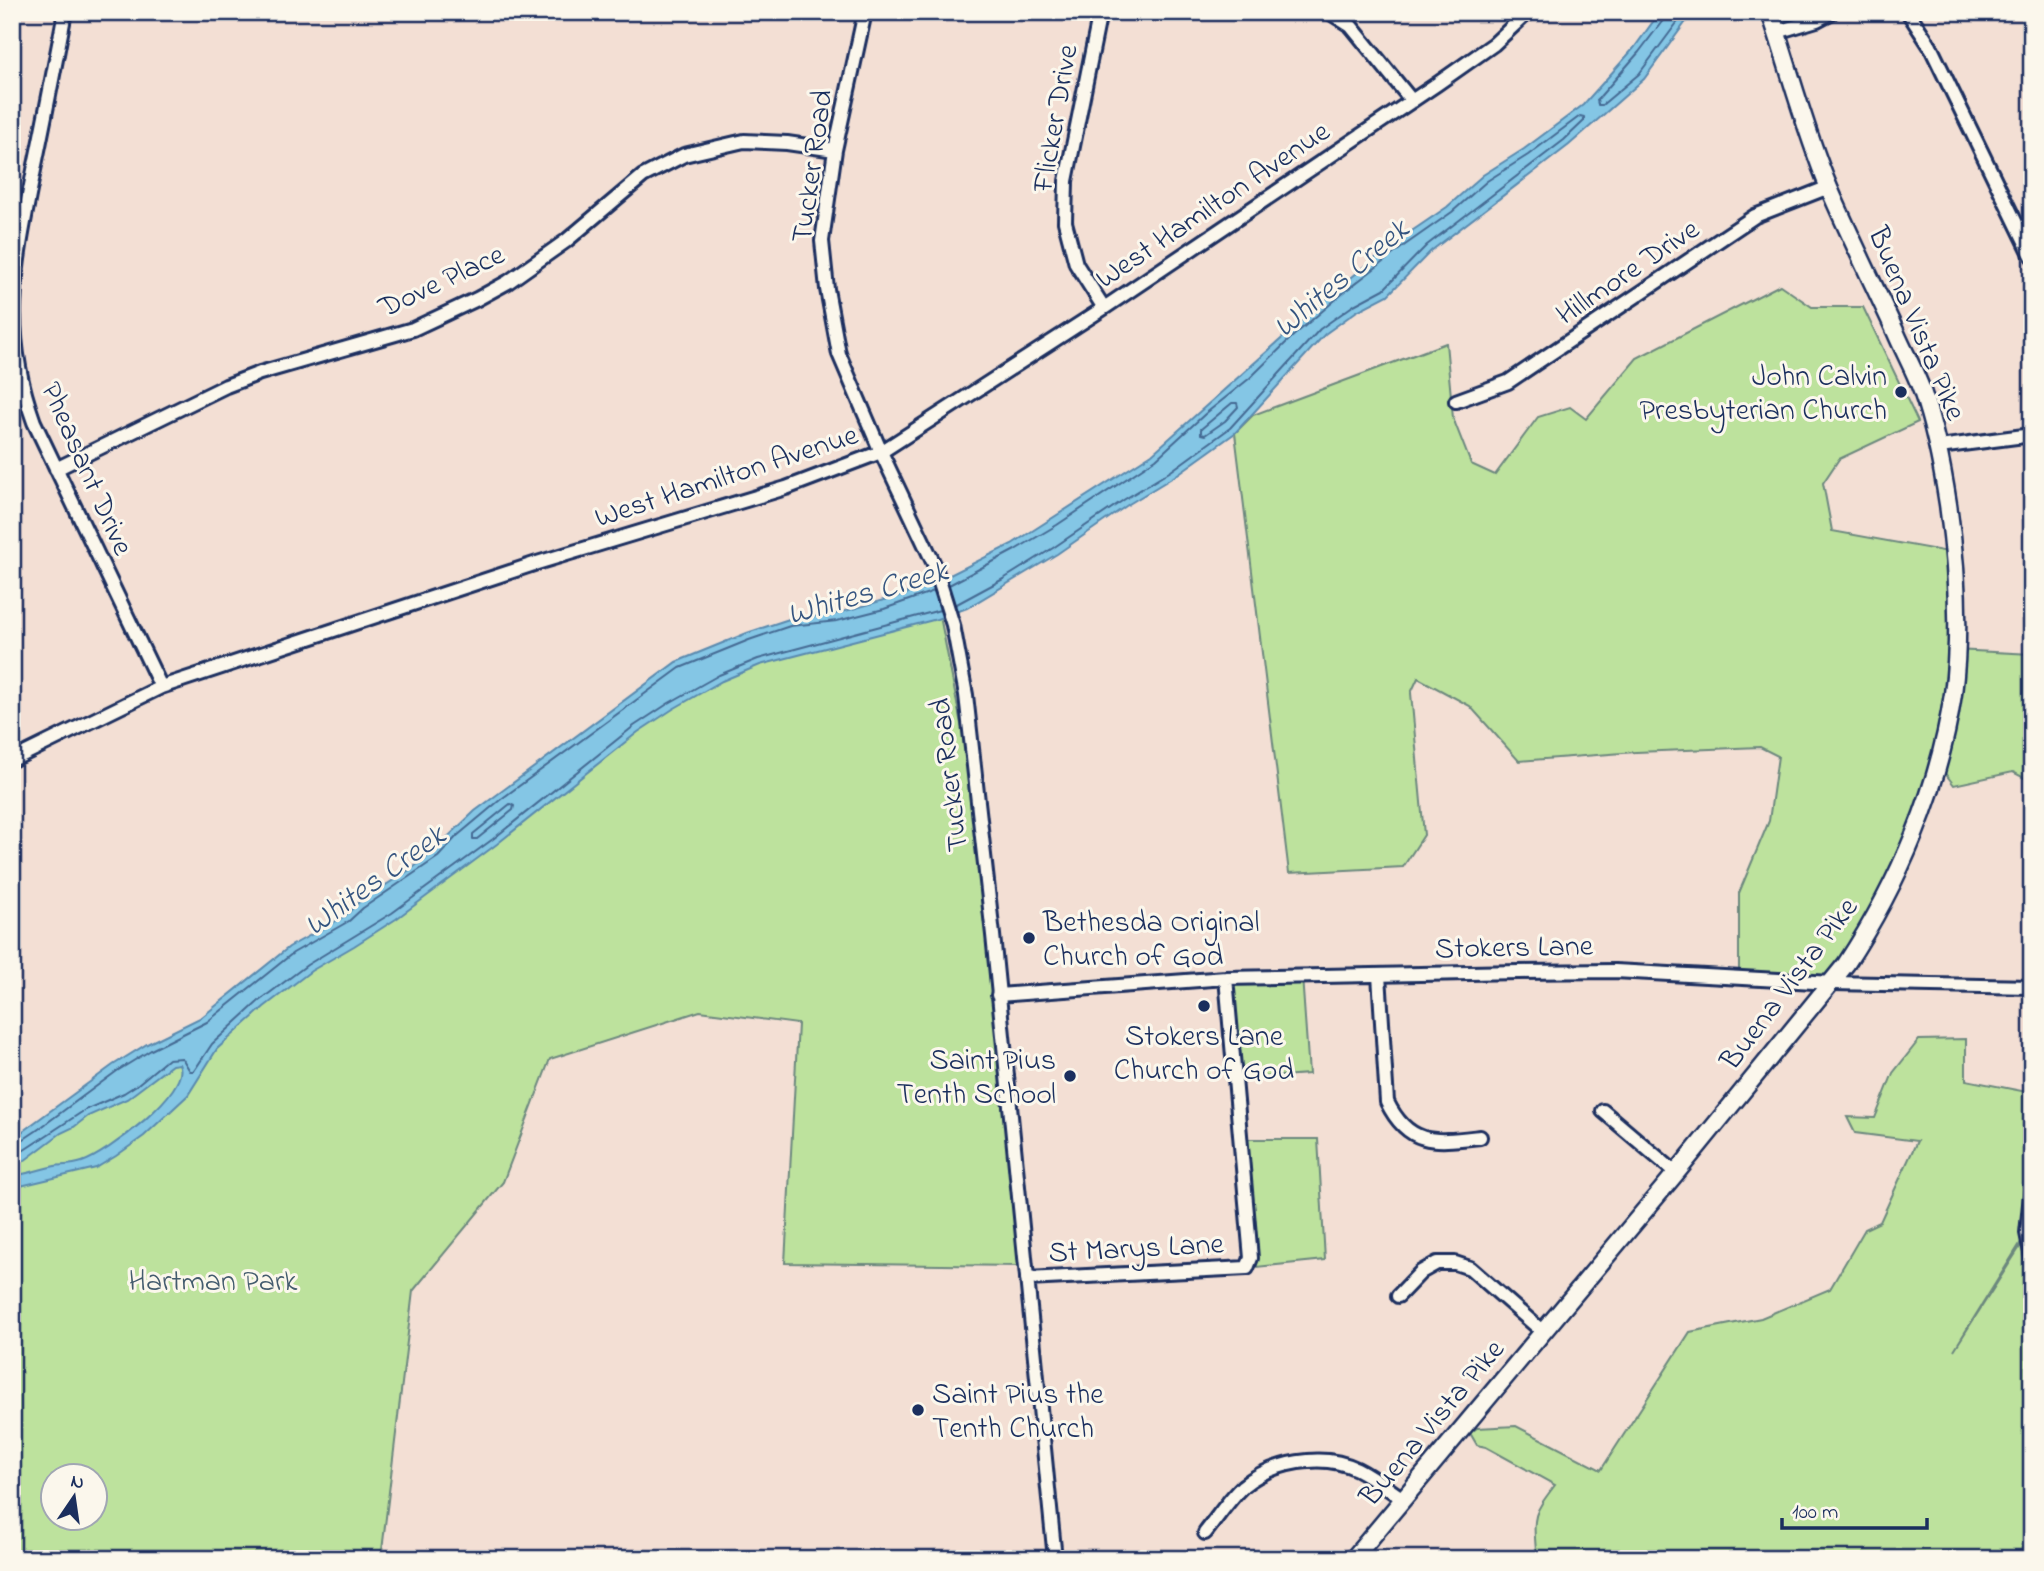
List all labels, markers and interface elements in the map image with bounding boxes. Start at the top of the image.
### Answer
street label: Flicker Drive [1022,41,1092,197]
street label: Tucker Road [781,87,847,246]
street label: West Hamilton Avenue [1088,111,1340,301]
water label: Whites Creek [1264,207,1422,351]
street label: Hillmore Drive [1548,209,1710,338]
street label: Buena Vista Pike [1854,219,1976,428]
street label: Dove Place [371,234,513,332]
place label: John Calvin Presbyterian Church [1640,356,1887,434]
street label: Pheasant Drive [27,375,143,564]
marker: John Calvin Presbyterian Church [1893,384,1909,400]
street label: West Hamilton Avenue [590,414,865,541]
water label: Whites Creek [782,548,956,640]
street label: Tucker Road [920,695,982,854]
water label: Whites Creek [295,813,458,949]
street label: Buena Vista Pike [1710,889,1871,1081]
place label: Bethesda Original Church of God [1042,902,1260,980]
street label: Stokers Lane [1435,926,1594,972]
marker: Bethesda Original Church of God [1021,930,1037,946]
marker: Stokers Lane Church of God [1196,998,1212,1014]
place label: Stokers Lane Church of God [1114,1016,1294,1094]
place label: Saint Pius Tenth School [897,1040,1056,1118]
marker: Saint Pius Tenth School [1062,1068,1078,1084]
street label: St Marys Lane [1047,1223,1226,1277]
park label: Hartman Park [129,1261,298,1305]
street label: Buena Vista Pike [1349,1330,1517,1518]
place label: Saint Pius the Tenth Church [932,1374,1104,1452]
marker: Saint Pius the Tenth Church [910,1402,926,1418]
north arrow [38,1462,108,1532]
text: N [68,1468,87,1498]
scale bar [1782,1487,1927,1531]
text: 100 m [1792,1498,1838,1528]

